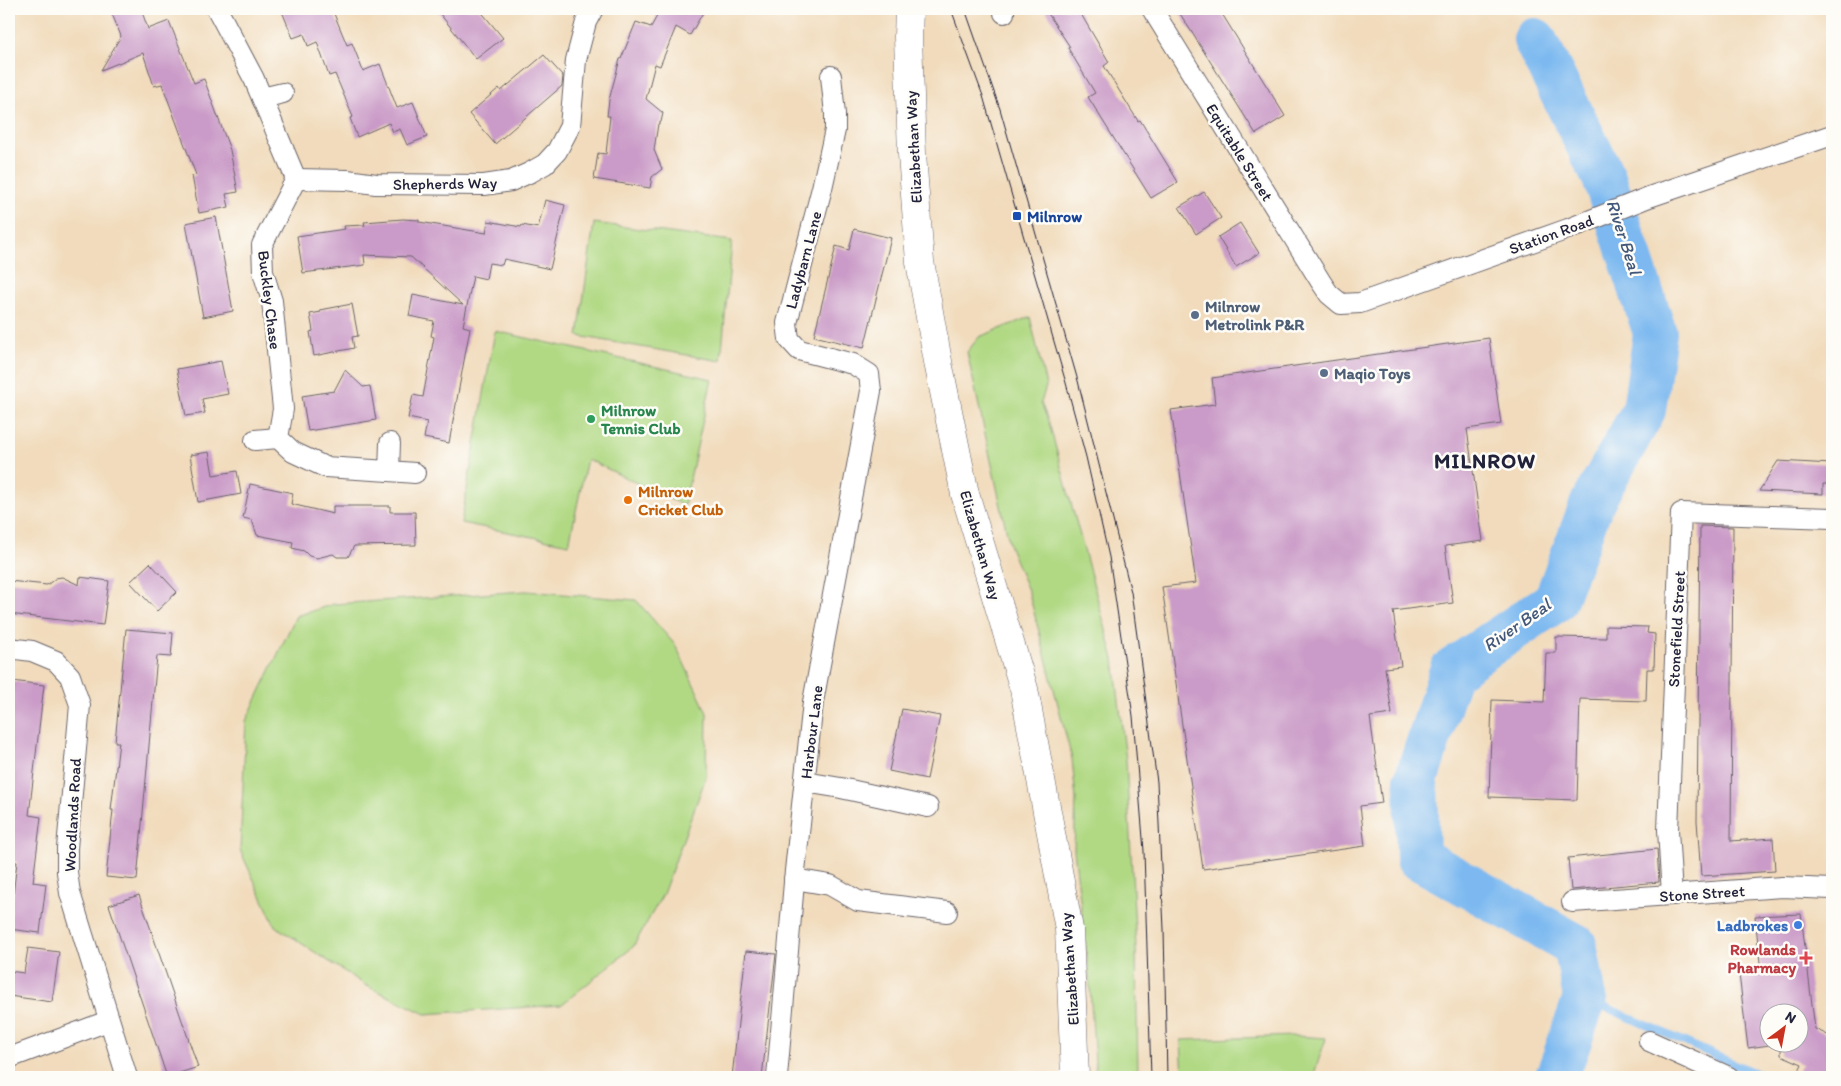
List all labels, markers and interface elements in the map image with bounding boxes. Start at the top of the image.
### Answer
street label: Elizabethan Way [901,90,926,204]
street label: Equitable Street [1202,100,1277,204]
street label: Shepherds Way [393,173,498,194]
water label: River Beal [1602,197,1647,279]
place label: Milnrow [1027,207,1082,226]
street label: Ladybarn Lane [781,209,826,311]
marker: Milnrow [1011,210,1023,222]
street label: Station Road [1506,210,1596,259]
street label: Buckley Chase [254,249,285,351]
place label: Milnrow Metrolink P&R [1205,297,1305,334]
marker: Milnrow Metrolink P&R [1189,309,1201,321]
place label: Maqio Toys [1334,364,1411,384]
marker: Maqio Toys [1318,367,1330,379]
place label: Milnrow Tennis Club [600,401,681,438]
marker: Milnrow Tennis Club [585,413,597,425]
district label: MILNROW [1434,448,1536,473]
place label: Milnrow Cricket Club [638,482,723,519]
street label: Elizabethan Way [956,488,1005,603]
marker: Milnrow Cricket Club [622,494,634,506]
street label: Stonefield Street [1664,570,1689,688]
water label: River Beal [1479,593,1557,656]
street label: Harbour Lane [796,684,827,780]
street label: Woodlands Road [60,757,85,872]
street label: Stone Street [1659,881,1745,906]
street label: Elizabethan Way [1056,911,1083,1026]
place label: Ladbrokes [1717,916,1788,935]
marker: Ladbrokes [1792,919,1804,931]
place label: Rowlands Pharmacy [1728,940,1796,978]
marker: Rowlands Pharmacy [1800,952,1812,964]
north arrow [1758,1004,1808,1054]
text: N [1782,1008,1799,1027]

